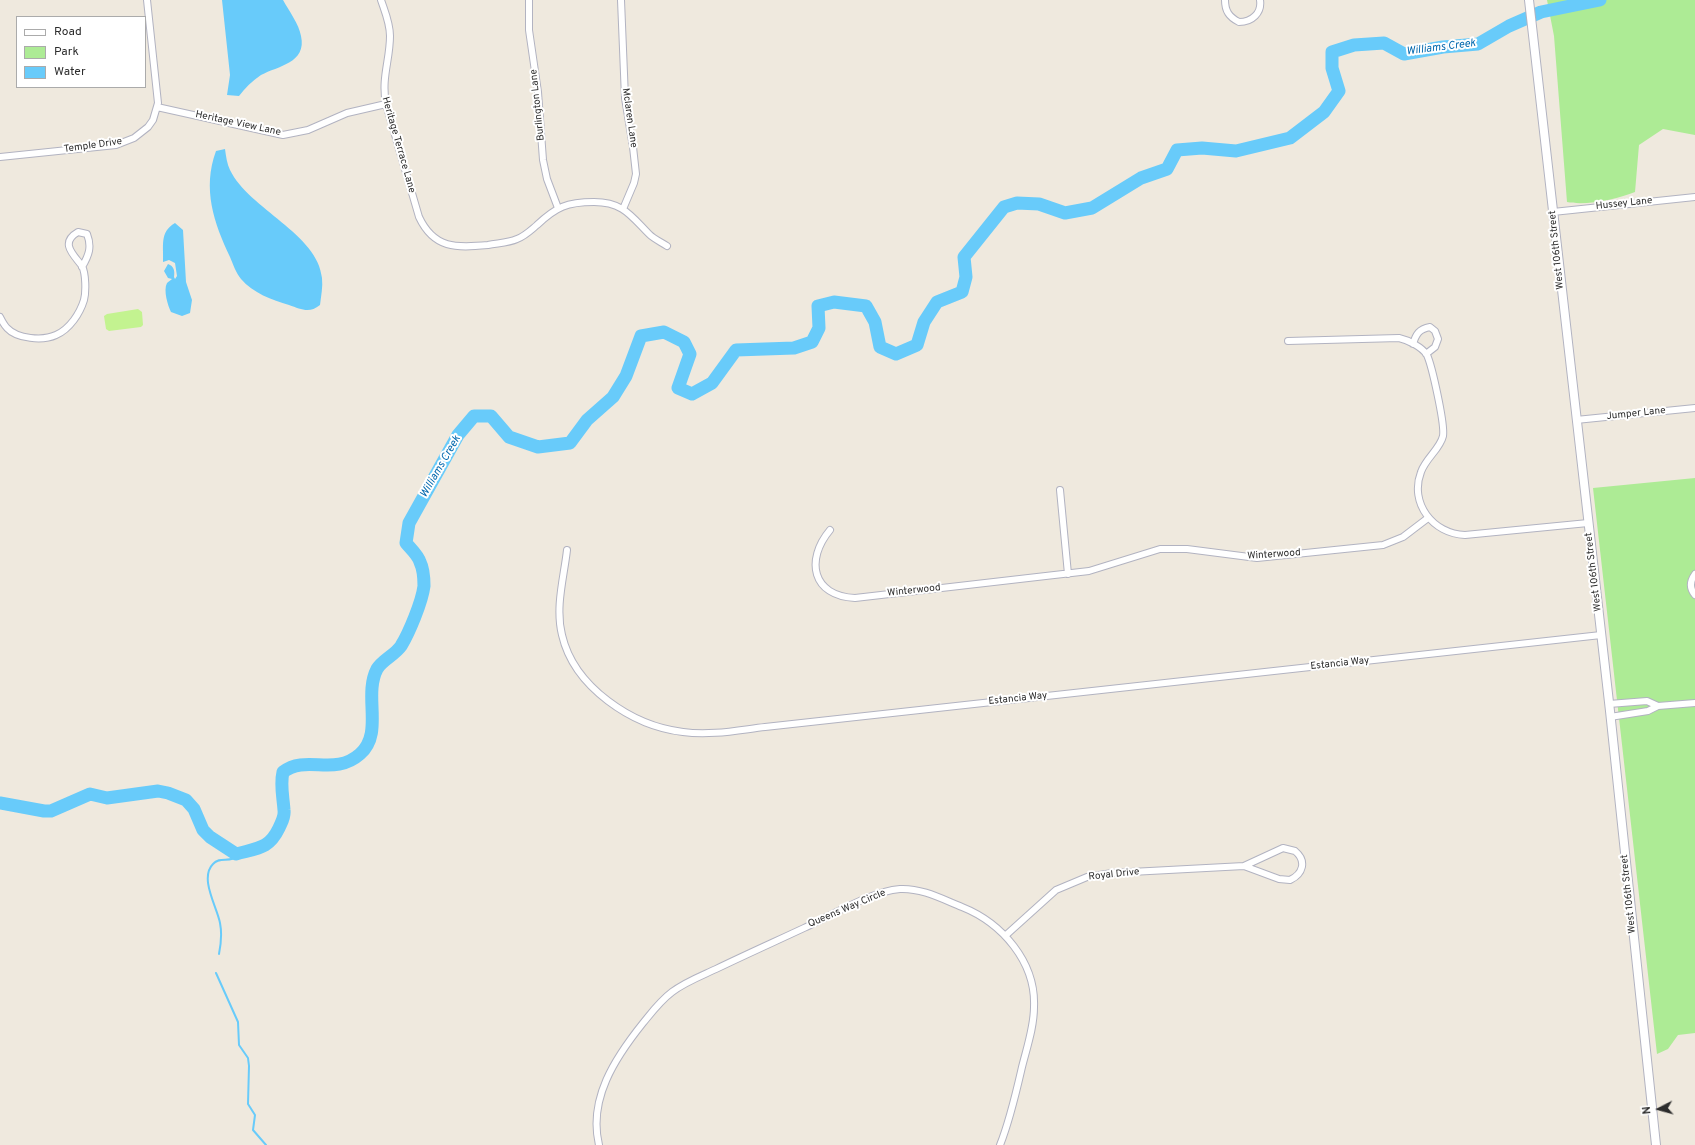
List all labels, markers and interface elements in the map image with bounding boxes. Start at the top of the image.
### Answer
legend [16,16,146,88]
text: Road [54,24,82,40]
water label: Williams Creek [1406,37,1476,59]
text: Park [54,44,79,60]
text: Water [54,64,86,80]
street label: Burlington Lane [528,69,548,141]
street label: Mclaren Lane [619,87,639,149]
street label: Heritage Terrace Lane [379,95,417,195]
street label: Heritage View Lane [194,109,282,139]
street label: Temple Drive [63,136,123,156]
street label: Hussey Lane [1595,195,1653,213]
street label: West 106th Street [1547,210,1567,290]
street label: Jumper Lane [1606,405,1666,423]
water label: Williams Creek [418,434,464,500]
street label: West 106th Street [1583,532,1605,612]
street label: Winterwood [1247,547,1301,563]
street label: Winterwood [887,582,941,600]
street label: Estancia Way [1310,655,1370,673]
street label: Estancia Way [988,690,1048,708]
street label: West 106th Street [1619,854,1639,934]
street label: Royal Drive [1088,866,1140,884]
street label: Queens Way Circle [806,887,888,931]
north arrow [1639,1089,1679,1129]
text: N [1640,1106,1654,1115]

